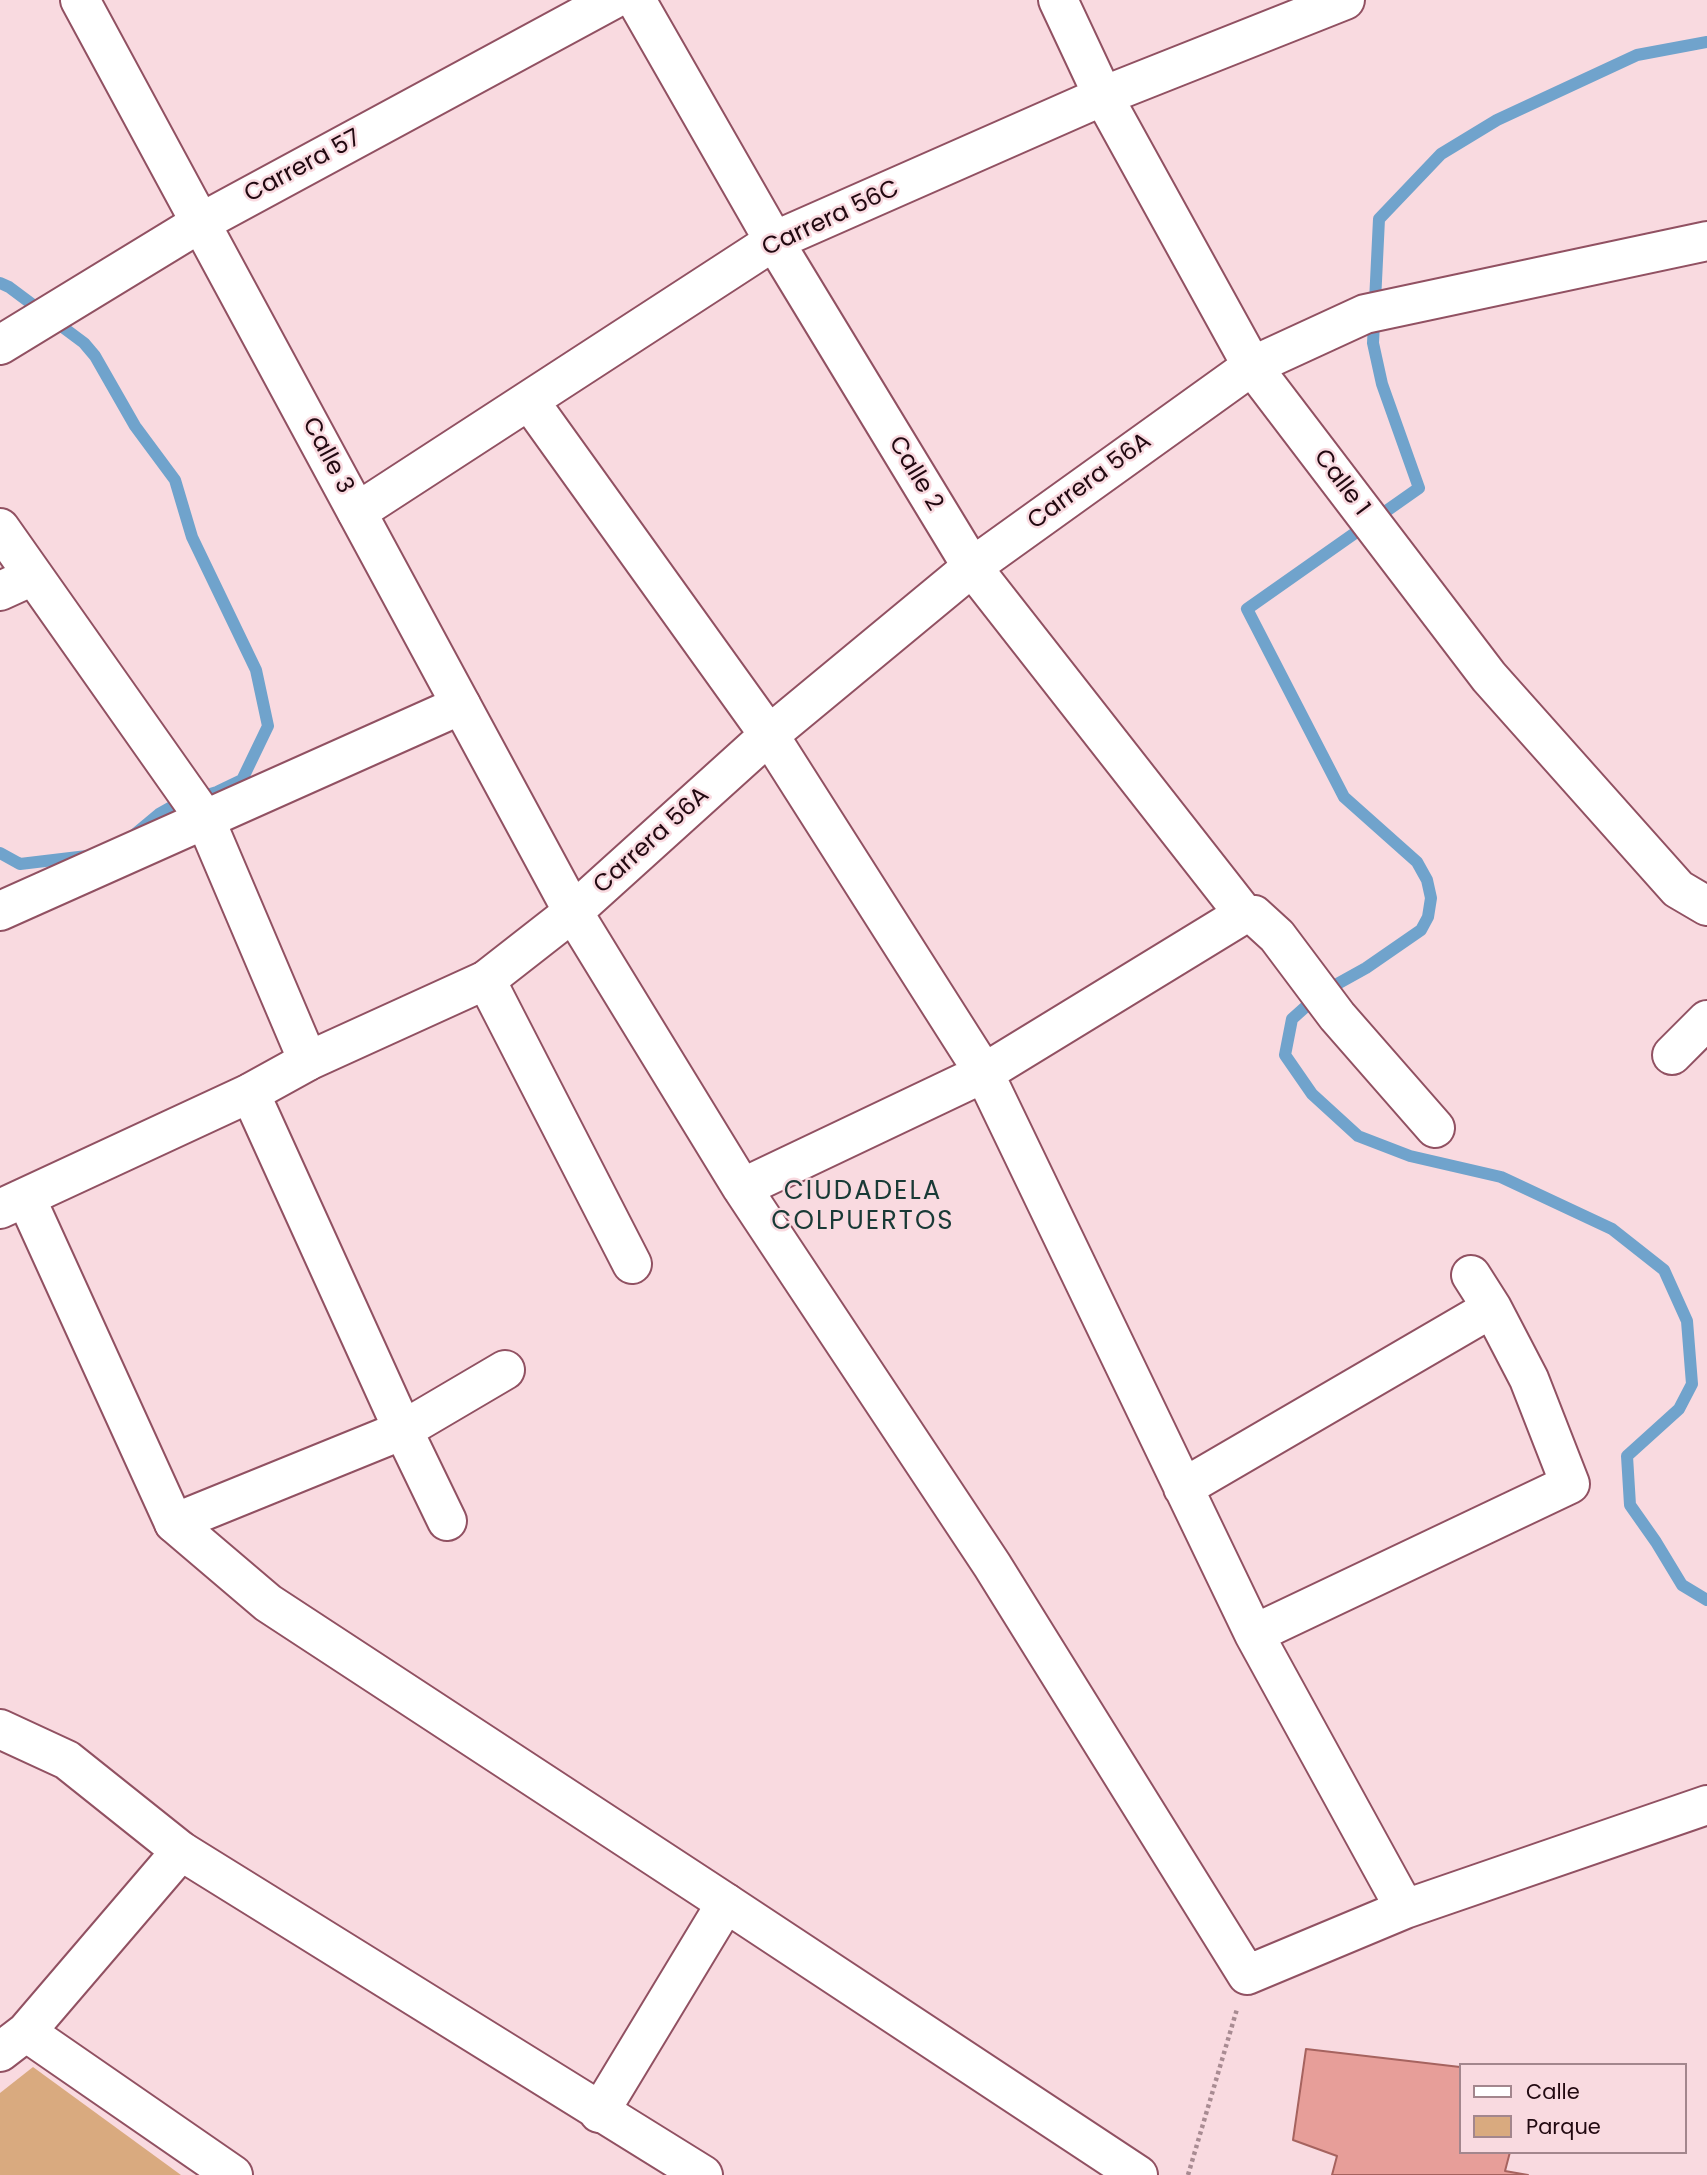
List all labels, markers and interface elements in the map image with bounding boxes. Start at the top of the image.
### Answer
street label: Carrera 57 [240,124,366,210]
street label: Carrera 56C [758,175,904,263]
street label: Calle 3 [295,413,359,499]
street label: Carrera 56A [1023,428,1157,536]
street label: Calle 2 [882,432,948,516]
street label: Calle 1 [1307,444,1375,522]
street label: Carrera 56A [588,782,716,900]
district label: CIUDADELA COLPUERTOS [773,1176,953,1238]
legend [1458,2063,1686,2154]
text: Calle [1526,2077,1580,2106]
text: Parque [1526,2112,1601,2141]

